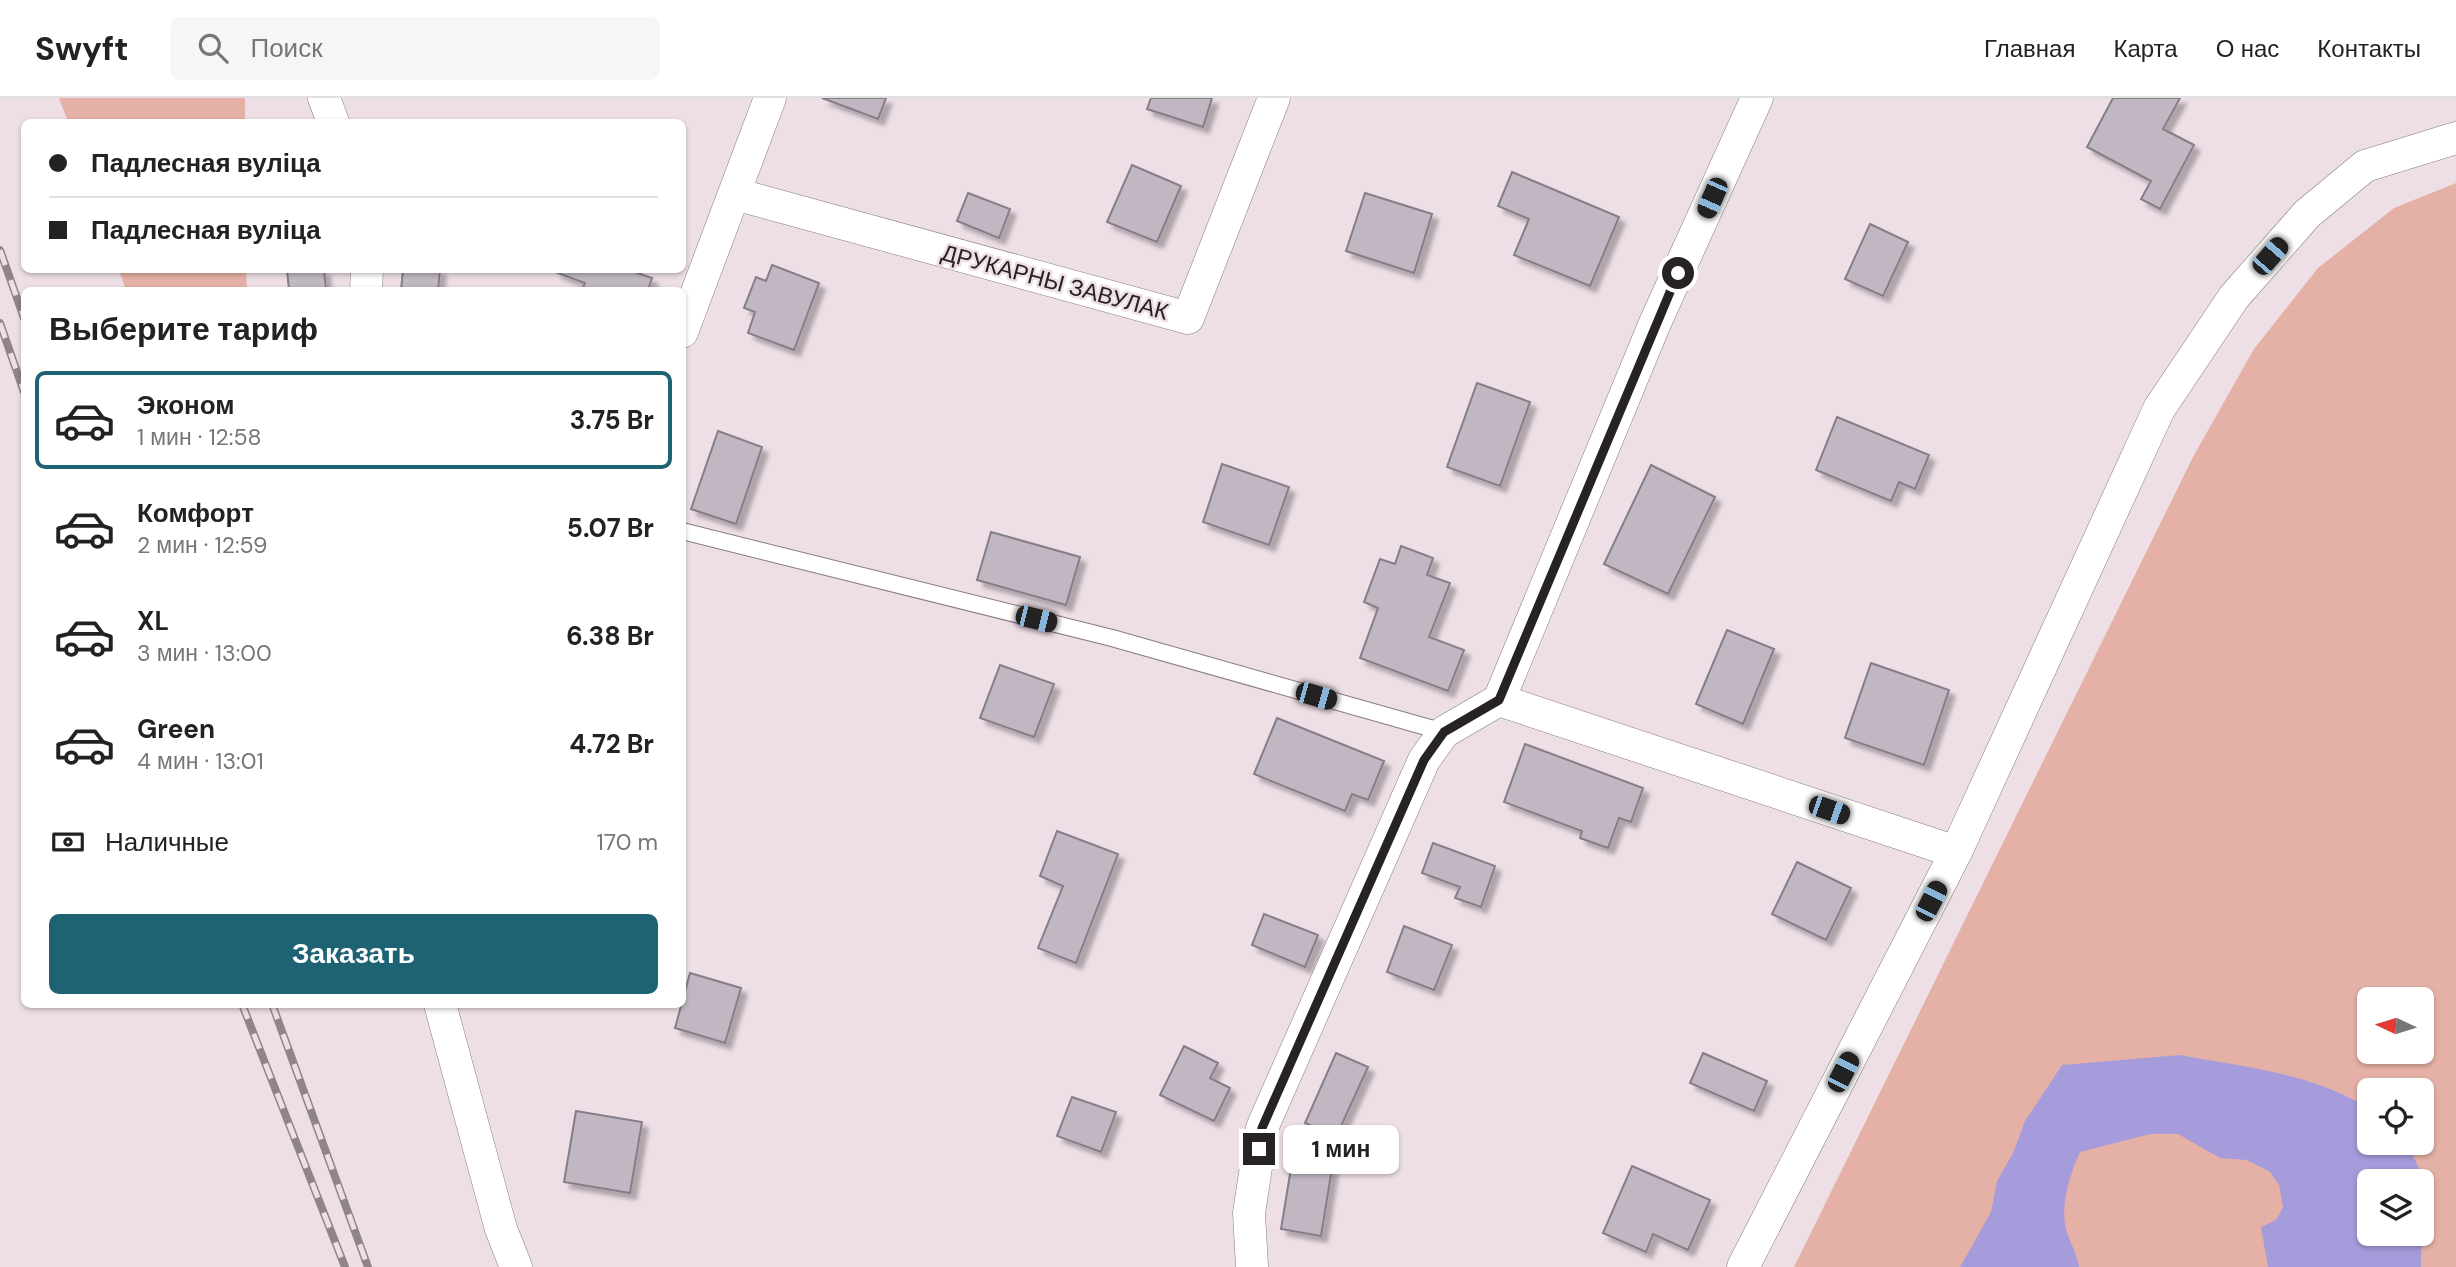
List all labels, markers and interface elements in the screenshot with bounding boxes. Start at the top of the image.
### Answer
search box [170,17,660,80]
text: Swyft [35,27,128,70]
icon: search [194,29,232,67]
text: Поиск [250,31,323,65]
text: Главная [1984,33,2075,64]
text: Карта [2113,33,2178,64]
text: О нас [2216,33,2279,64]
text: Контакты [2317,33,2421,64]
text: Падлесная вуліца [91,146,321,180]
car [1694,175,1731,221]
text: Падлесная вуліца [91,213,321,247]
car [2249,233,2292,279]
street label: ДРУКАРНЫ ЗАВУЛАК [938,237,1172,327]
route start [1662,257,1694,289]
text: Выберите тариф [49,308,318,350]
text: Эконом [137,388,235,422]
icon: car [53,389,116,452]
text: 3.75 Br [570,403,654,437]
text: 1 мин · 12:58 [137,422,262,452]
text: Комфорт [137,496,254,530]
icon: car [53,497,116,560]
text: 5.07 Br [567,511,654,545]
text: 2 мин · 12:59 [137,530,267,560]
text: XL [137,604,169,638]
car [1014,604,1059,634]
icon: car [53,605,116,668]
text: 6.38 Br [566,619,654,653]
text: 3 мин · 13:00 [137,638,272,668]
car [1293,680,1340,712]
text: Green [137,712,215,746]
icon: car [53,713,116,776]
text: 4.72 Br [569,727,654,761]
text: 4 мин · 13:01 [137,746,264,776]
car [1806,793,1853,827]
icon: cash [49,823,87,861]
text: Наличные [105,825,229,859]
text: 170 m [597,827,658,857]
car [1913,878,1950,924]
button: Заказать [49,914,658,994]
north arrow [2357,987,2434,1064]
map controls [2357,987,2434,1246]
car [1825,1049,1862,1095]
button: locate [2357,1078,2434,1155]
callout: 1 мин [1284,1124,1399,1174]
route end [1243,1133,1275,1165]
text: 1 мин [1312,1134,1370,1164]
button: layers [2357,1169,2434,1246]

